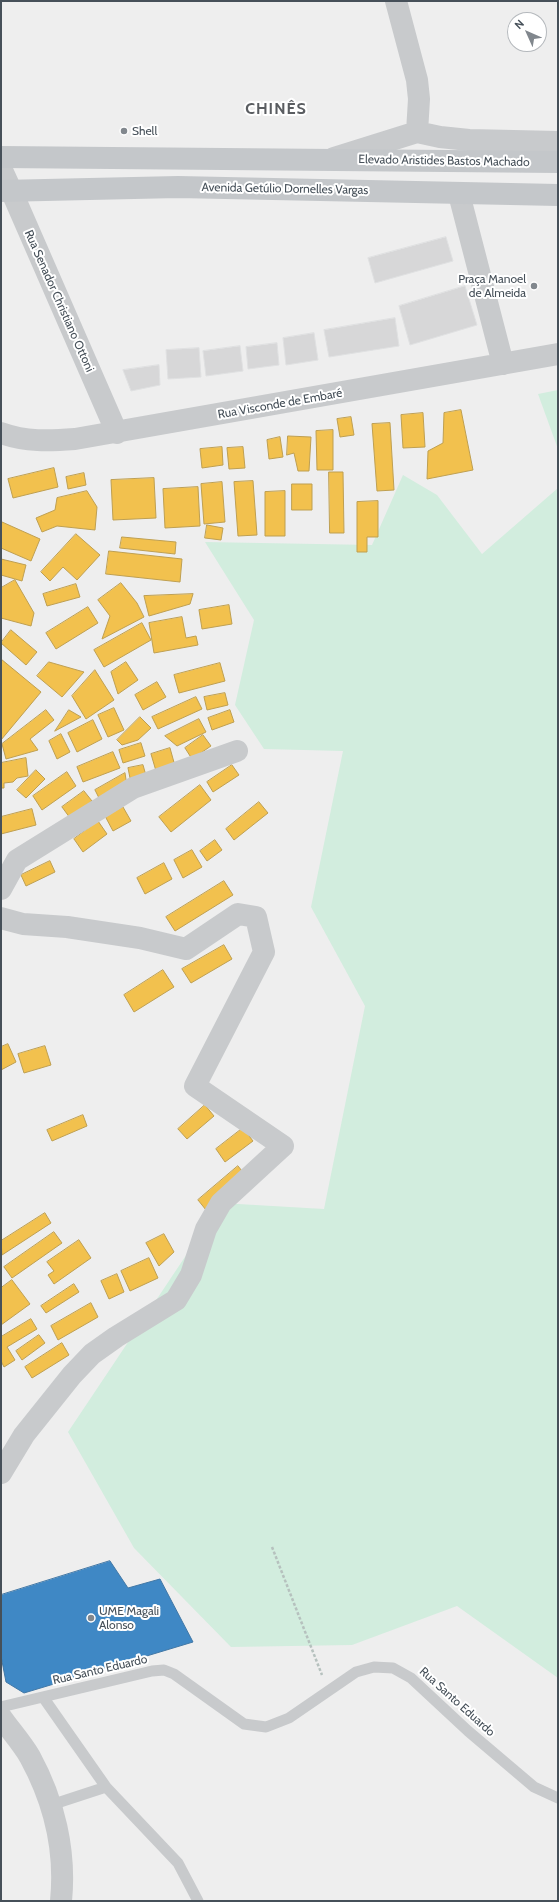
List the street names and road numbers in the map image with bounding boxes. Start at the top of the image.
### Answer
street label: Elevado Aristides Bastos Machado [358,152,530,170]
street label: Avenida Getúlio Dornelles Vargas [201,180,369,198]
street label: Rua Senador Christiano Ottoni [21,228,97,374]
street label: Rua Visconde de Embaré [217,386,343,422]
street label: Rua Santo Eduardo [51,1652,149,1688]
street label: Rua Santo Eduardo [416,1664,498,1740]

